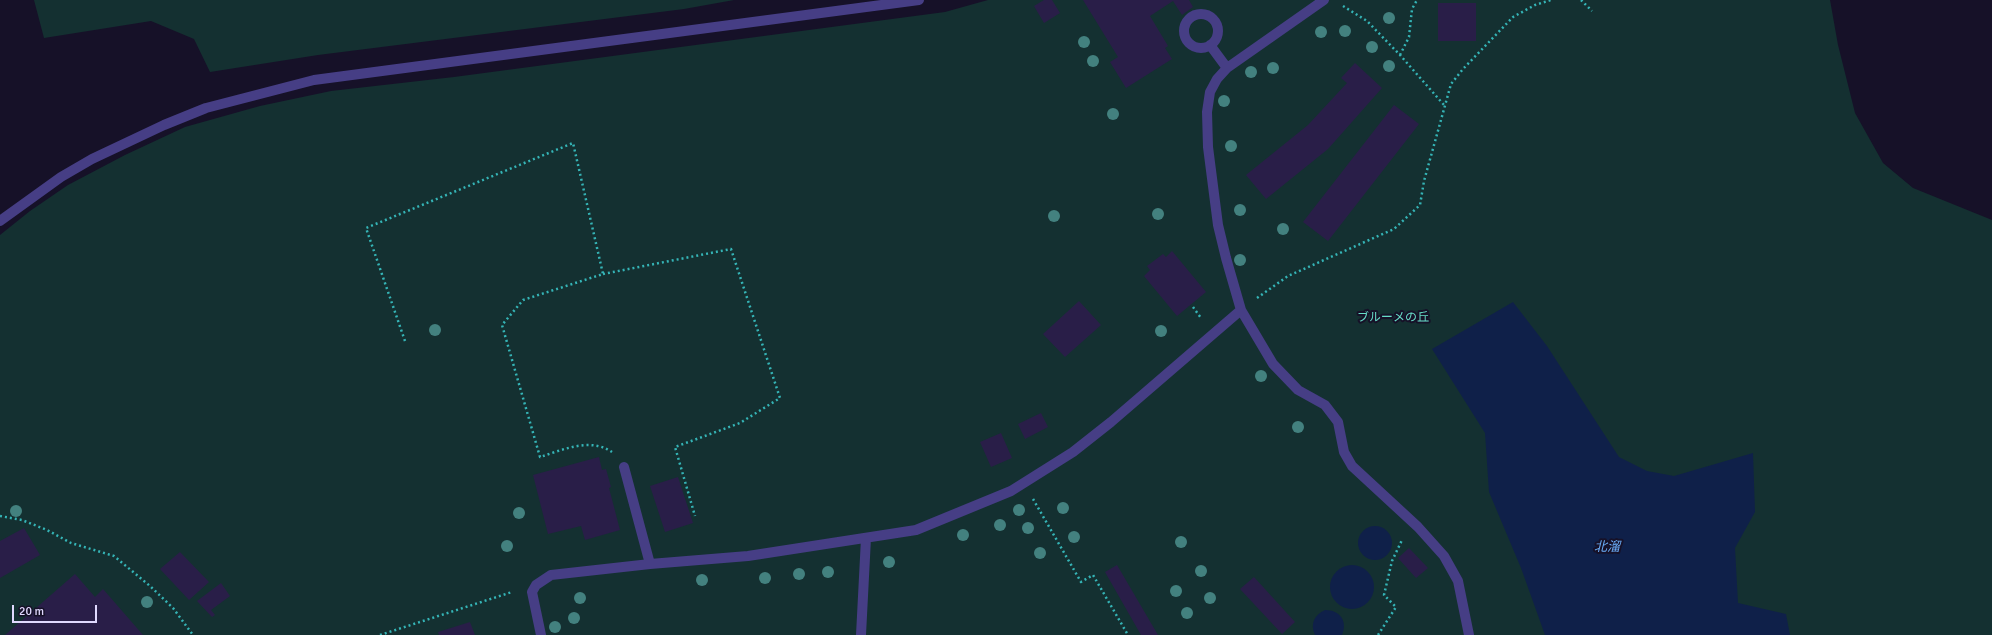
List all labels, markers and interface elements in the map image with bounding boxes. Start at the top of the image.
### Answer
park label: ブルーメの丘 [1357,311,1429,325]
water label: 北溜 [1594,540,1620,556]
scale bar [14,597,99,623]
text: 20 m [19,604,44,619]

